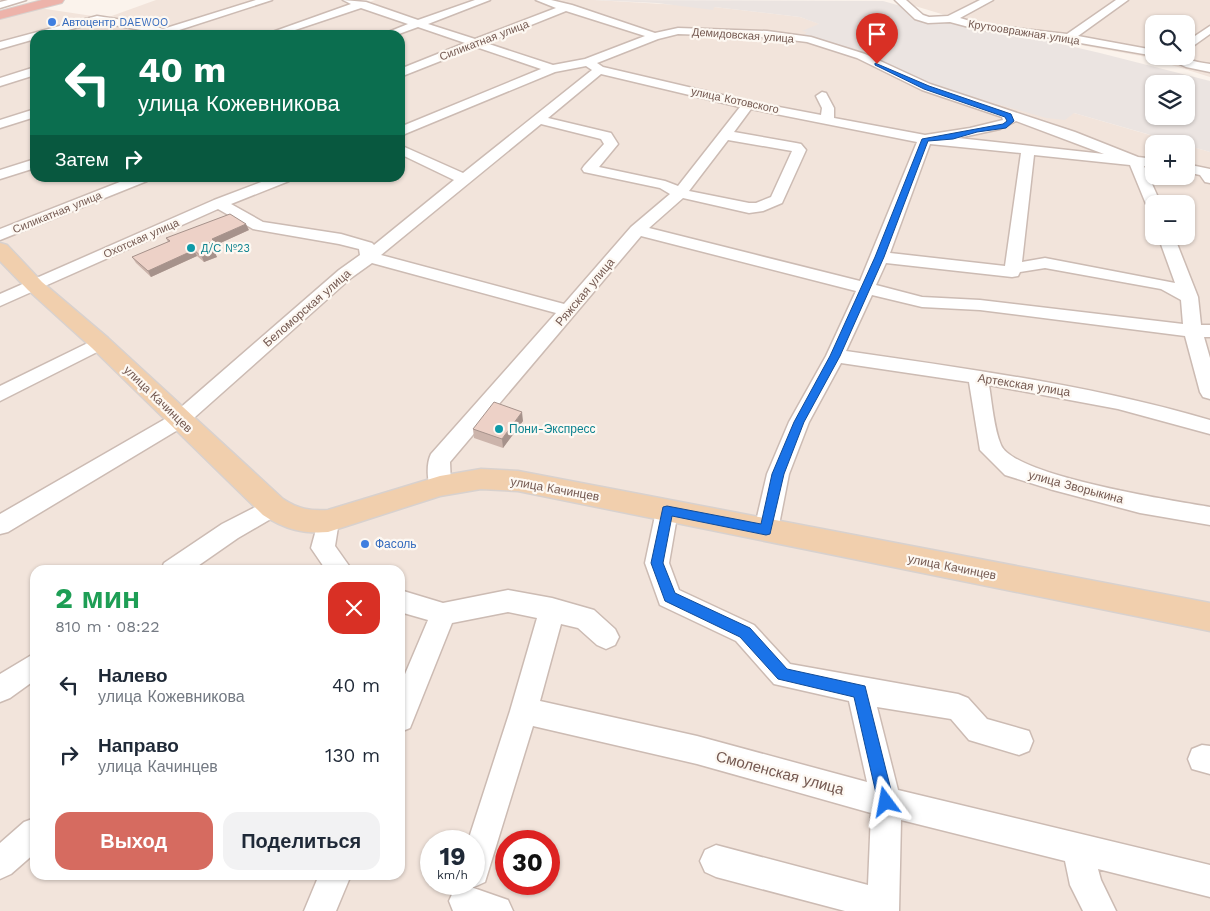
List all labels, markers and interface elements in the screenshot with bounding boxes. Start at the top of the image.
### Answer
pin [856,13,898,64]
map controls [1145,15,1195,245]
button: search [1145,15,1195,65]
marker: Автоцентр DAEWOO [46,16,58,28]
place label: Автоцентр DAEWOO [62,16,168,29]
street label: Силикатная улица [438,17,532,64]
street label: Крутоовражная улица [967,17,1081,48]
icon: arrive [863,20,891,48]
street label: Демидовская улица [692,25,795,46]
text: 40 m [138,49,226,91]
icon: left [55,50,120,115]
button: layers [1145,75,1195,125]
street label: улица Котовского [690,85,780,116]
text: улица Кожевникова [138,91,340,116]
button: + [1145,135,1195,185]
icon: right [119,145,147,173]
text: Затем [55,148,109,171]
street label: Силикатная улица [11,188,104,236]
button: − [1145,195,1195,245]
street label: Охотская улица [101,216,182,261]
marker: Д/С №23 [185,242,197,254]
place label: Д/С №23 [201,242,250,255]
street label: Ряжская улица [553,255,618,329]
street label: Беломорская улица [260,266,354,350]
street label: улица Качинцев [121,363,195,435]
street label: Артекская улица [977,371,1072,399]
place label: Пони-Экспресс [509,422,596,436]
marker: Пони-Экспресс [493,423,505,435]
street label: улица Зворыкина [1027,468,1125,507]
street label: улица Качинцев [510,474,600,504]
place label: Фасоль [375,537,417,551]
marker: Фасоль [359,538,371,550]
street label: улица Качинцев [907,552,997,582]
text: 2 мин [55,580,140,615]
button: close [328,582,380,634]
text: 810 m · 08:22 [55,617,159,636]
text: Налево [98,664,168,687]
icon: left [55,671,83,699]
text: 40 m [332,674,380,697]
text: улица Кожевникова [98,687,245,706]
text: Направо [98,734,179,757]
icon: right [55,741,83,769]
text: 130 m [325,744,380,767]
street label: Смоленская улица [714,747,847,799]
text: улица Качинцев [98,757,218,776]
position arrow [859,775,911,827]
button: Выход [55,812,213,870]
button: Поделиться [223,812,380,870]
speed limit sign: 30 [495,830,560,895]
text: 19 [439,842,466,871]
text: km/h [437,868,468,882]

